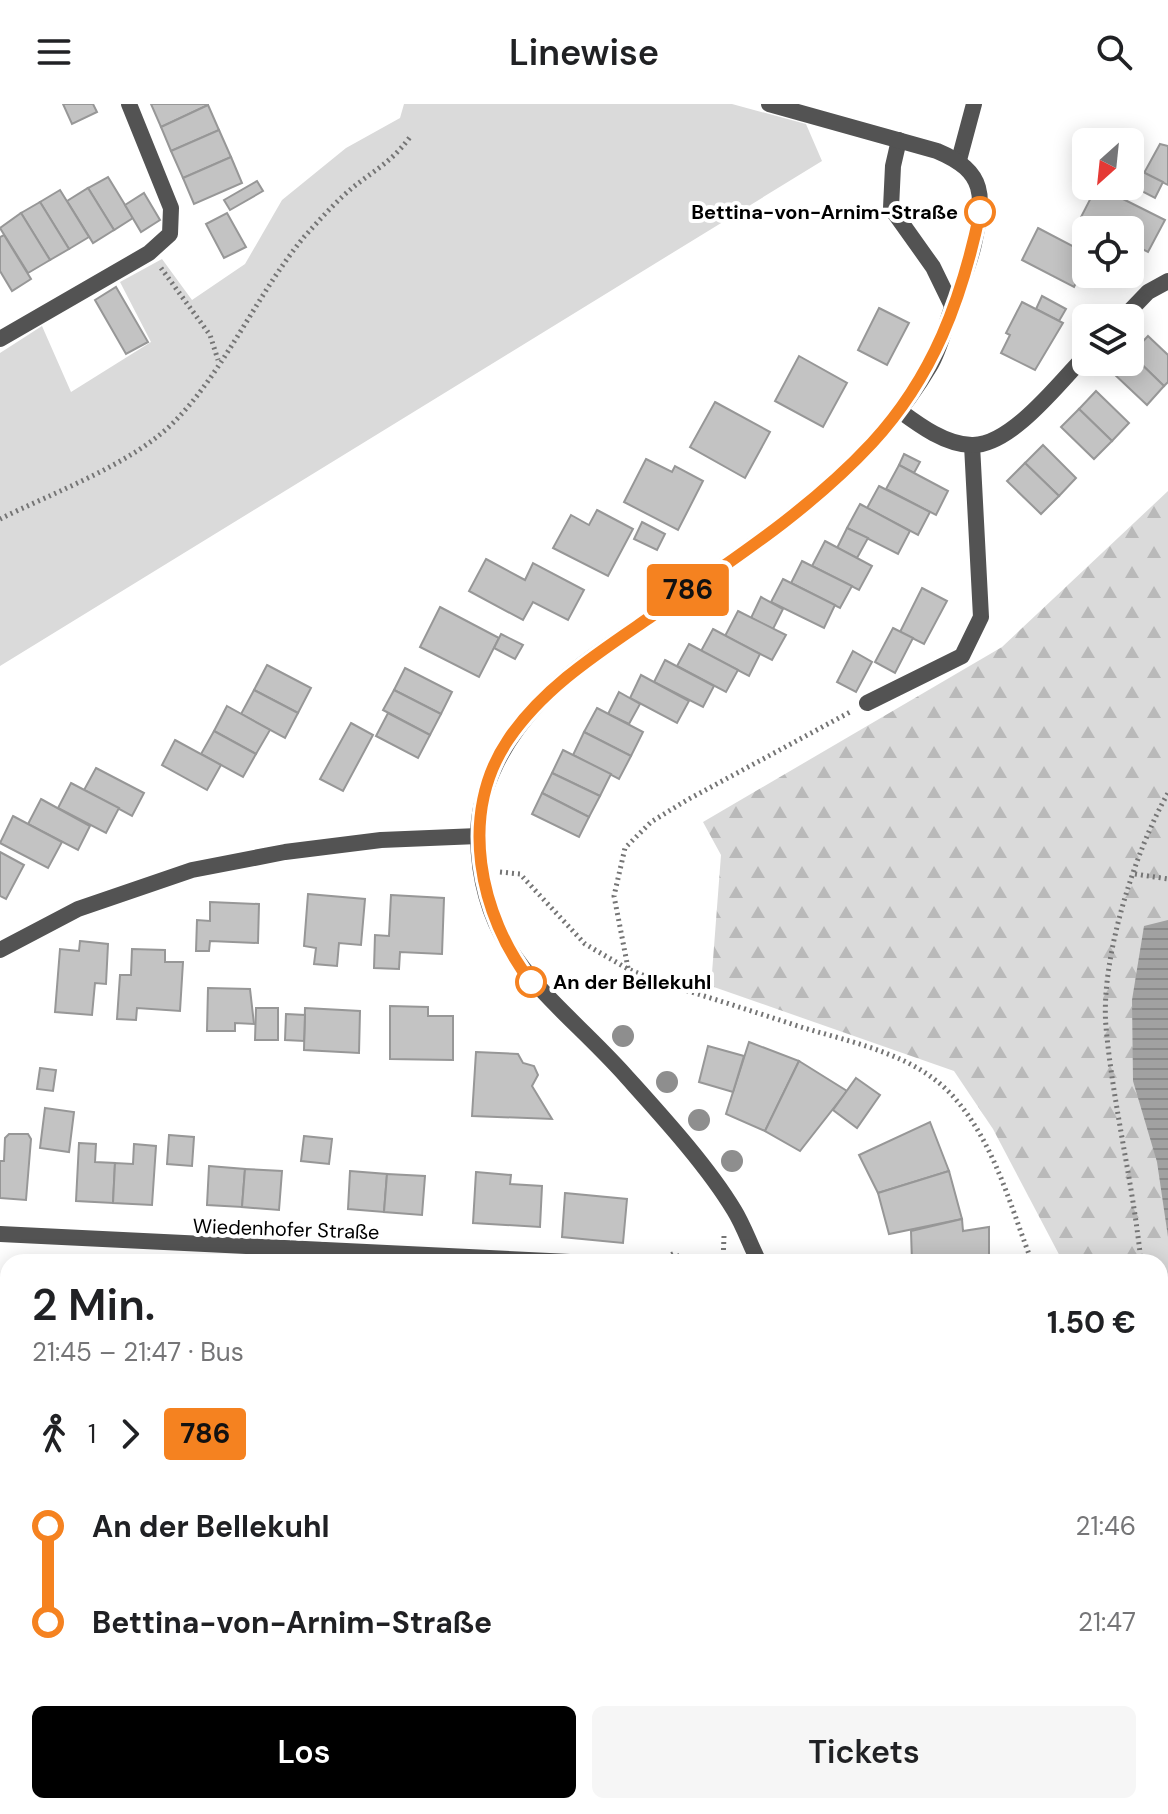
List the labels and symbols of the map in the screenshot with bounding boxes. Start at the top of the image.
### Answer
north arrow [1072,128,1144,200]
marker: Bettina-von-Arnim-Straße [965,197,995,227]
place label: Bettina-von-Arnim-Straße [691,199,958,225]
line badge: 786 [642,564,734,616]
marker: An der Bellekuhl [516,967,546,997]
place label: An der Bellekuhl [553,969,711,995]
street label: Wiedenhofer Straße [192,1213,380,1245]

